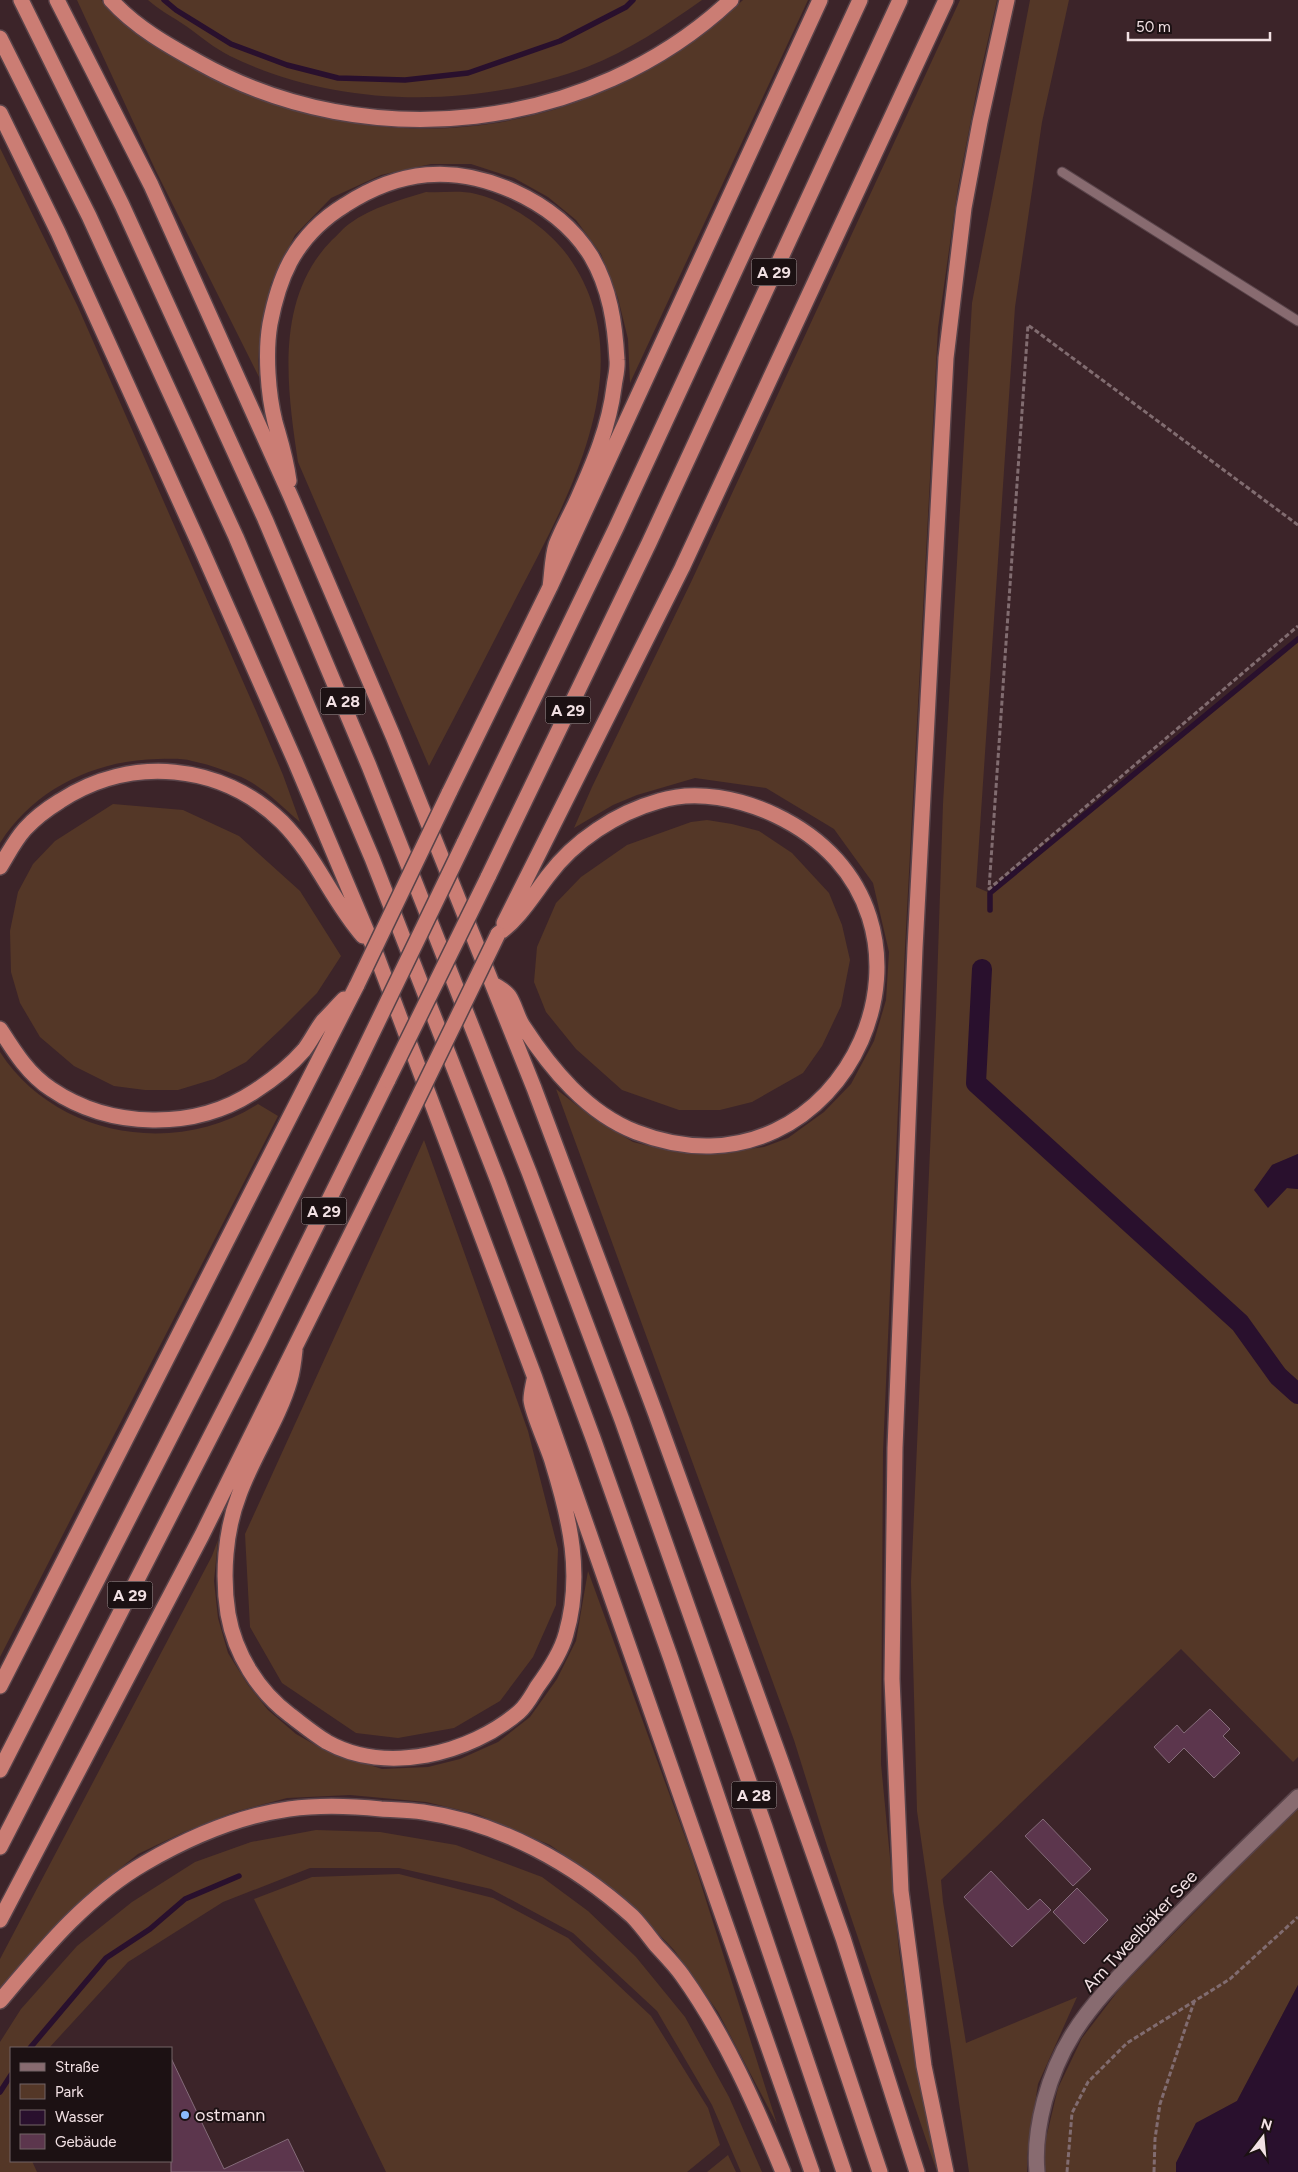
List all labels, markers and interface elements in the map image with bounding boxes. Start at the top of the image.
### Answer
scale bar [1128,10,1270,42]
text: 50 m [1136,18,1171,36]
road number: A 29 [752,258,796,286]
road number: A 28 [320,688,366,714]
road number: A 29 [546,696,590,724]
road number: A 29 [302,1198,346,1224]
road number: A 29 [108,1582,152,1608]
road number: A 28 [732,1782,776,1808]
street label: Am Tweelbäker See [1078,1865,1202,1996]
legend [10,2047,172,2162]
text: Straße [55,2058,99,2076]
text: Park [55,2083,84,2101]
place label: ostmann [195,2104,265,2126]
text: Wasser [55,2108,104,2126]
marker: ostmann [179,2109,191,2121]
north arrow [1238,2112,1288,2162]
text: N [1259,2115,1274,2135]
text: Gebäude [55,2133,116,2151]

